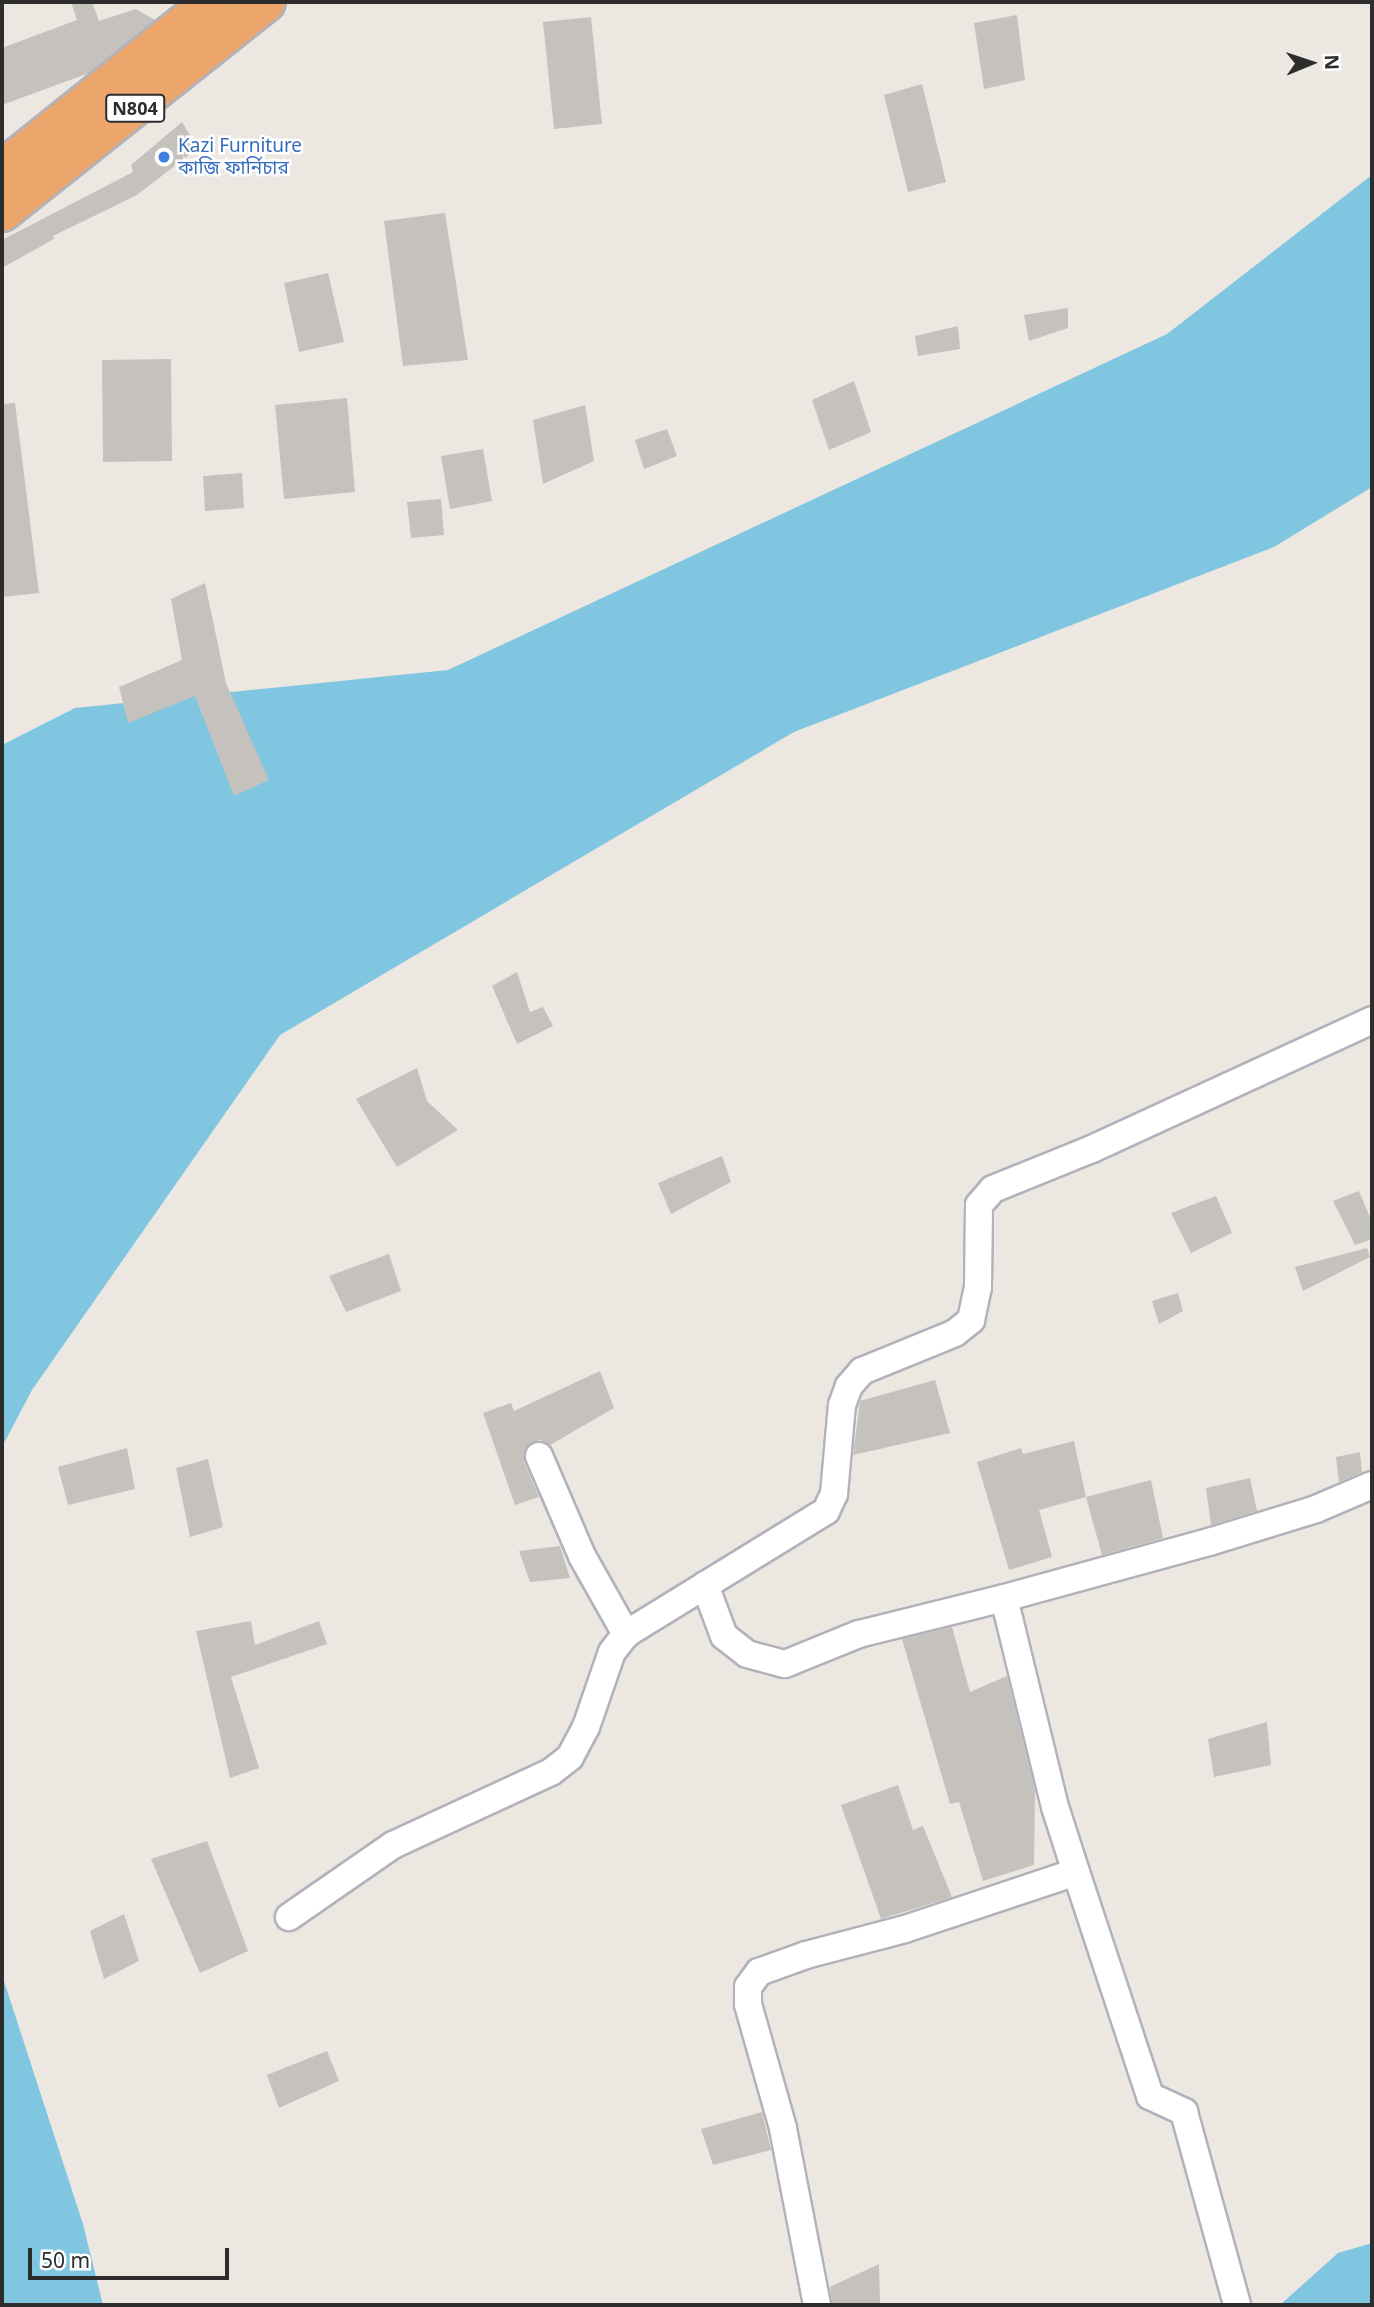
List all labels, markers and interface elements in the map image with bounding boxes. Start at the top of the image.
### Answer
north arrow [1276,28,1346,98]
text: N [1319,54,1345,70]
road number: N804 [104,94,166,122]
place label: Kazi Furniture কাজি ফার্নিচার [178,135,302,179]
marker: Kazi Furniture কাজি ফার্নিচার [156,149,172,165]
scale bar [32,2234,233,2278]
text: 50 m [41,2246,90,2274]

